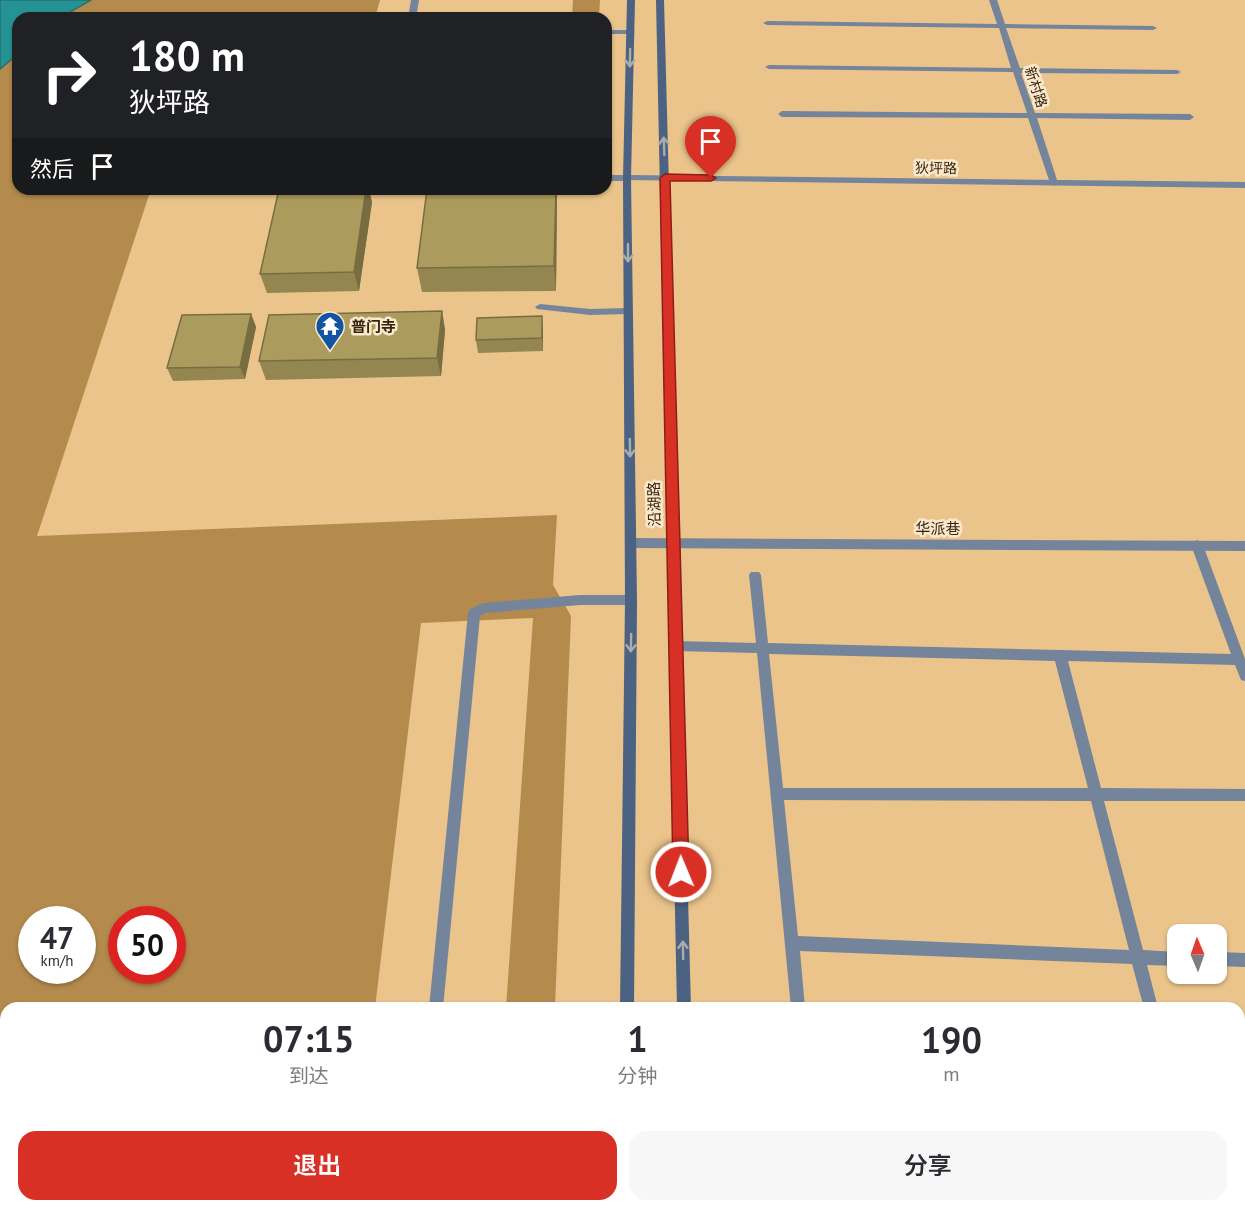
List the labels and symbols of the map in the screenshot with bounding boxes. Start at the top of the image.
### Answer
one-way arrow [624,48,636,68]
street label: 新村路 [1021,64,1051,110]
pin [685,116,736,178]
one-way arrow [658,136,670,156]
street label: 狄坪路 [915,159,957,177]
one-way arrow [622,243,634,263]
temple icon: 普门寺 [314,310,346,352]
place label: 普门寺 [351,317,396,336]
one-way arrow [624,438,636,458]
street label: 沿湖路 [644,481,664,527]
street label: 华派巷 [915,519,961,538]
one-way arrow [625,633,637,653]
position arrow [649,840,713,904]
speed limit sign: 50 [108,906,186,984]
north arrow [1167,924,1227,984]
one-way arrow [677,940,688,960]

